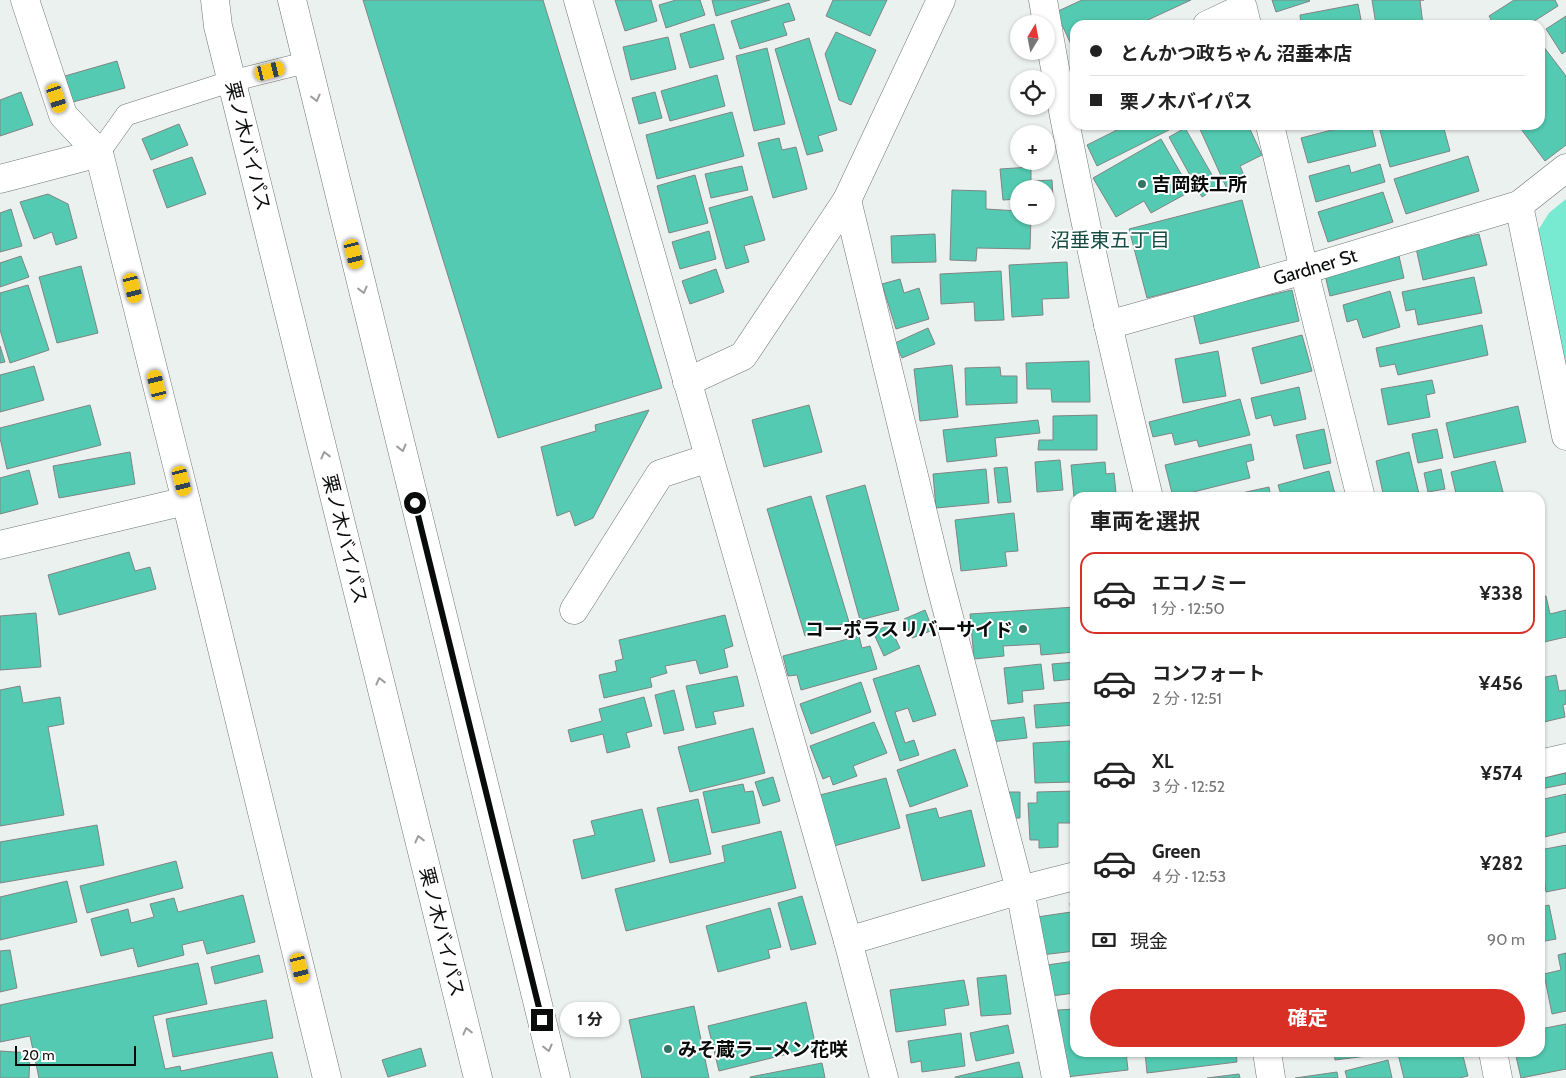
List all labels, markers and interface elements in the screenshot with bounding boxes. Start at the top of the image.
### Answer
north arrow [1010,15,1055,60]
map controls [1010,15,1055,225]
text: とんかつ政ちゃん 沼垂本店 [1120,42,1352,65]
car [253,60,286,82]
button: locate [1010,70,1055,115]
street label: 栗ノ木バイパス [221,79,275,213]
car [45,81,68,115]
text: 栗ノ木バイパス [1120,90,1253,113]
one-way arrow [311,94,321,102]
button: + [1010,125,1055,170]
place label: 吉岡鉄工所 [1152,173,1247,196]
marker: 吉岡鉄工所 [1136,178,1148,190]
button: − [1010,180,1055,225]
district label: 沼垂東五丁目 [1050,228,1170,252]
car [343,238,364,270]
street label: Gardner St [1270,243,1360,290]
car [122,272,143,304]
one-way arrow [357,286,368,295]
car [146,369,167,401]
one-way arrow [396,444,407,453]
one-way arrow [320,452,330,460]
car [171,465,192,497]
street label: 栗ノ木バイパス [318,472,372,606]
route start [404,492,426,514]
text: 車両を選択 [1090,508,1200,535]
icon: car [1092,571,1137,616]
text: エコノミー [1152,572,1247,595]
text: ¥338 [1480,582,1523,605]
text: 1 分 · 12:50 [1152,599,1225,618]
place label: コーポラスリバーサイド [805,618,1013,641]
marker: コーポラスリバーサイド [1017,623,1029,635]
icon: car [1092,661,1137,706]
text: コンフォート [1152,662,1265,685]
text: ¥456 [1479,672,1523,695]
one-way arrow [375,677,386,686]
text: 2 分 · 12:51 [1152,689,1222,708]
text: XL [1152,750,1173,773]
icon: car [1092,751,1137,796]
text: ¥574 [1480,762,1523,785]
text: 3 分 · 12:52 [1152,777,1225,796]
one-way arrow [414,834,425,843]
text: Green [1152,840,1201,863]
icon: car [1092,841,1137,886]
text: ¥282 [1480,852,1523,875]
street label: 栗ノ木バイパス [415,865,469,999]
text: 4 分 · 12:53 [1152,867,1226,886]
icon: cash [1090,926,1118,954]
text: 現金 [1130,930,1168,953]
text: 90 m [1487,930,1525,949]
car [289,952,310,984]
button: 確定 [1090,989,1525,1047]
callout: 1 分 [560,1002,620,1038]
route end [531,1009,553,1031]
text: 1 分 [577,1010,603,1029]
one-way arrow [462,1026,473,1035]
place label: みそ蔵ラーメン花咲 [678,1038,848,1061]
scale bar [15,1043,136,1066]
one-way arrow [542,1043,553,1052]
marker: みそ蔵ラーメン花咲 [662,1043,674,1055]
text: 20 m [22,1046,55,1064]

